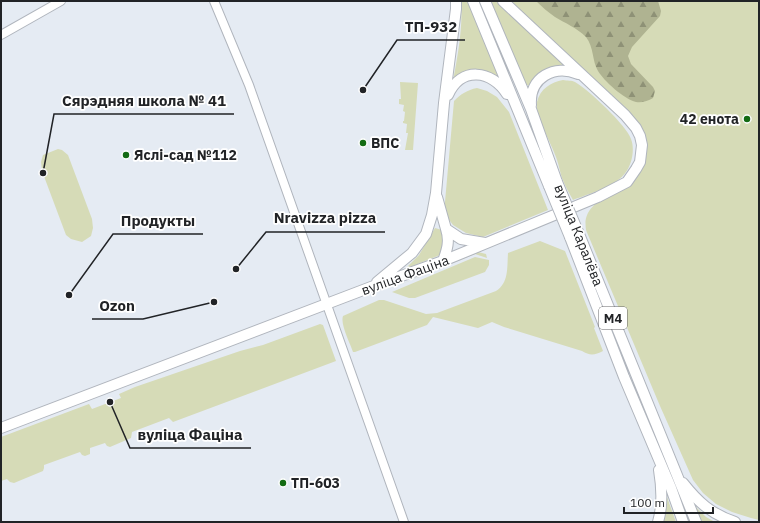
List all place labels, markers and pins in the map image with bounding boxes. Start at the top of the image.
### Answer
callout: ТП-932 [397,13,465,40]
callout: Сярэдняя школа № 41 [54,87,234,114]
place label: 42 енота [680,110,739,128]
marker: 42 енота [742,114,752,124]
place label: ВПС [371,134,399,152]
marker: ВПС [358,138,368,148]
place label: Яслі-сад №112 [134,146,237,164]
marker: Яслі-сад №112 [121,150,131,160]
callout: Nravizza pizza [266,205,385,232]
callout: Продукты [113,207,203,234]
callout: Ozon [92,292,143,319]
callout: вуліца Фаціна [130,421,251,448]
place label: ТП-603 [291,474,340,492]
marker: ТП-603 [278,478,288,488]

